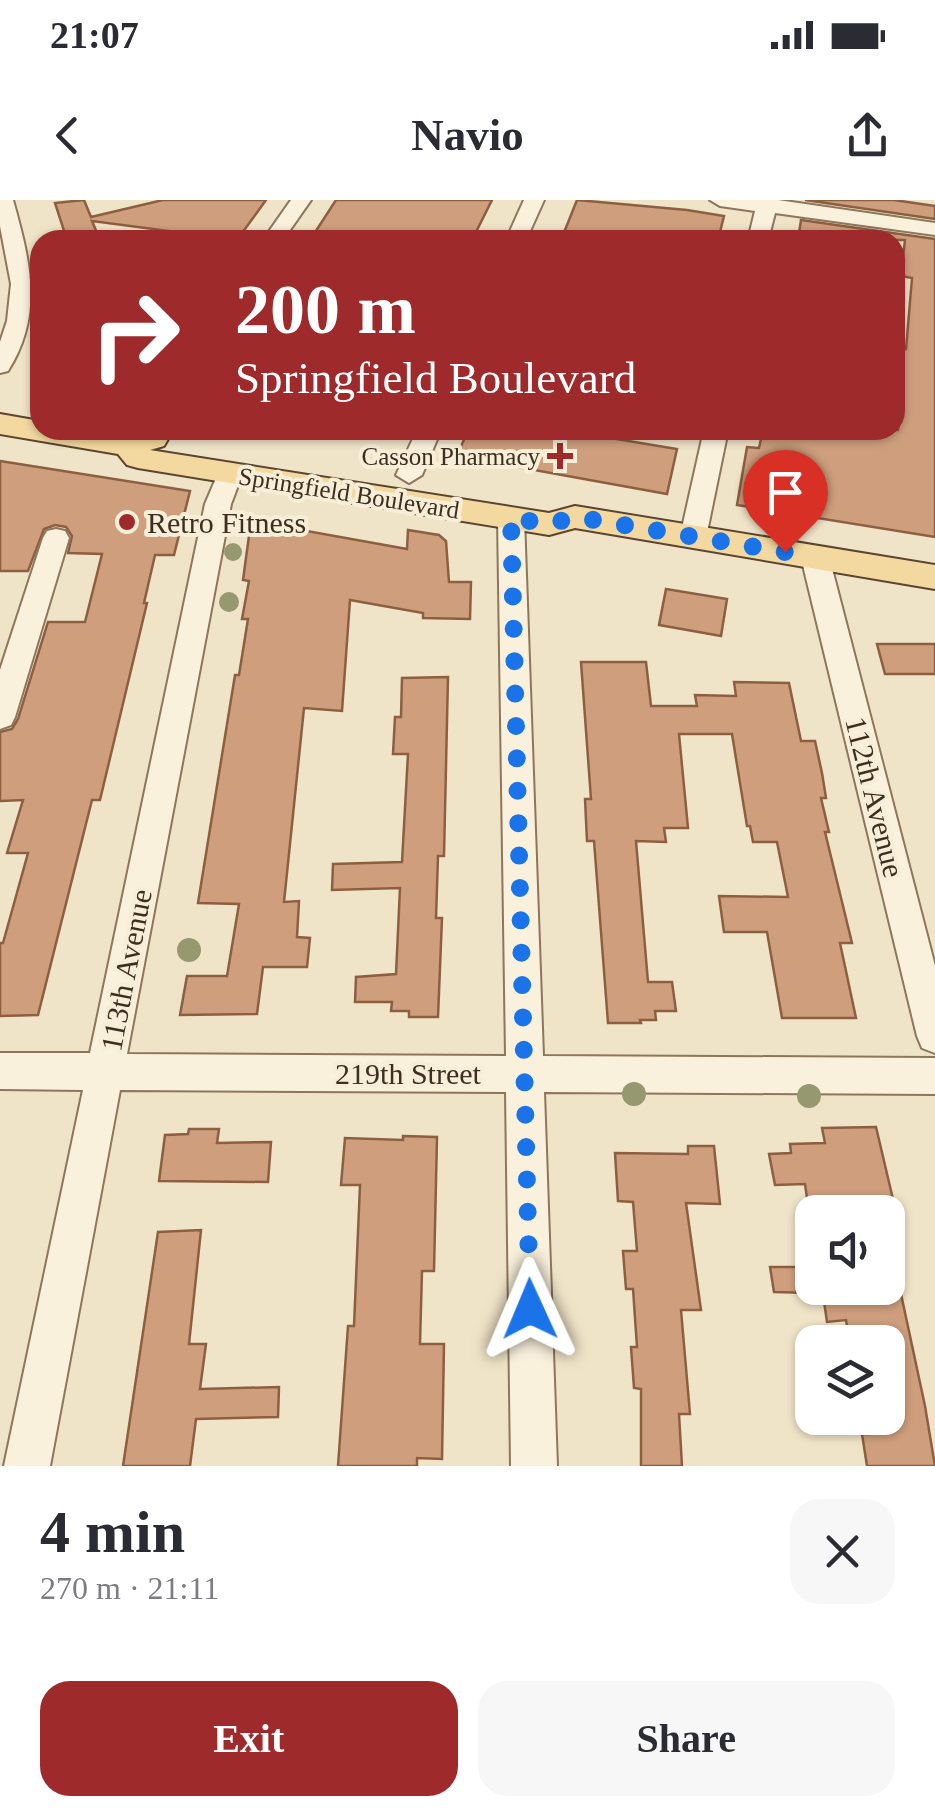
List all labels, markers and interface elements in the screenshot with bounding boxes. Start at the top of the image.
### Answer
text: 21:07 [50,14,139,56]
icon: back [40,108,95,163]
icon: share [840,108,895,163]
text: Navio [411,110,524,160]
icon: right [70,270,200,400]
text: 200 m [235,271,416,348]
text: Springfield Boulevard [235,353,636,403]
place label: Casson Pharmacy [362,443,540,470]
marker: Casson Pharmacy [549,445,571,467]
pin [743,450,828,553]
street label: Springfield Boulevard [237,462,462,524]
icon: arrive [758,465,813,520]
place label: Retro Fitness [147,506,306,539]
marker: Retro Fitness [116,511,138,533]
street label: 112th Avenue [839,713,911,881]
street label: 113th Avenue [94,886,158,1054]
street label: 219th Street [335,1057,482,1090]
map controls [795,1195,905,1435]
button: sound [795,1195,905,1305]
position arrow [478,1257,582,1361]
button: layers [795,1325,905,1435]
text: 4 min [40,1499,185,1565]
button: close [790,1499,895,1604]
text: 270 m · 21:11 [40,1570,219,1606]
button: Exit [40,1681,458,1796]
button: Share [478,1681,895,1796]

